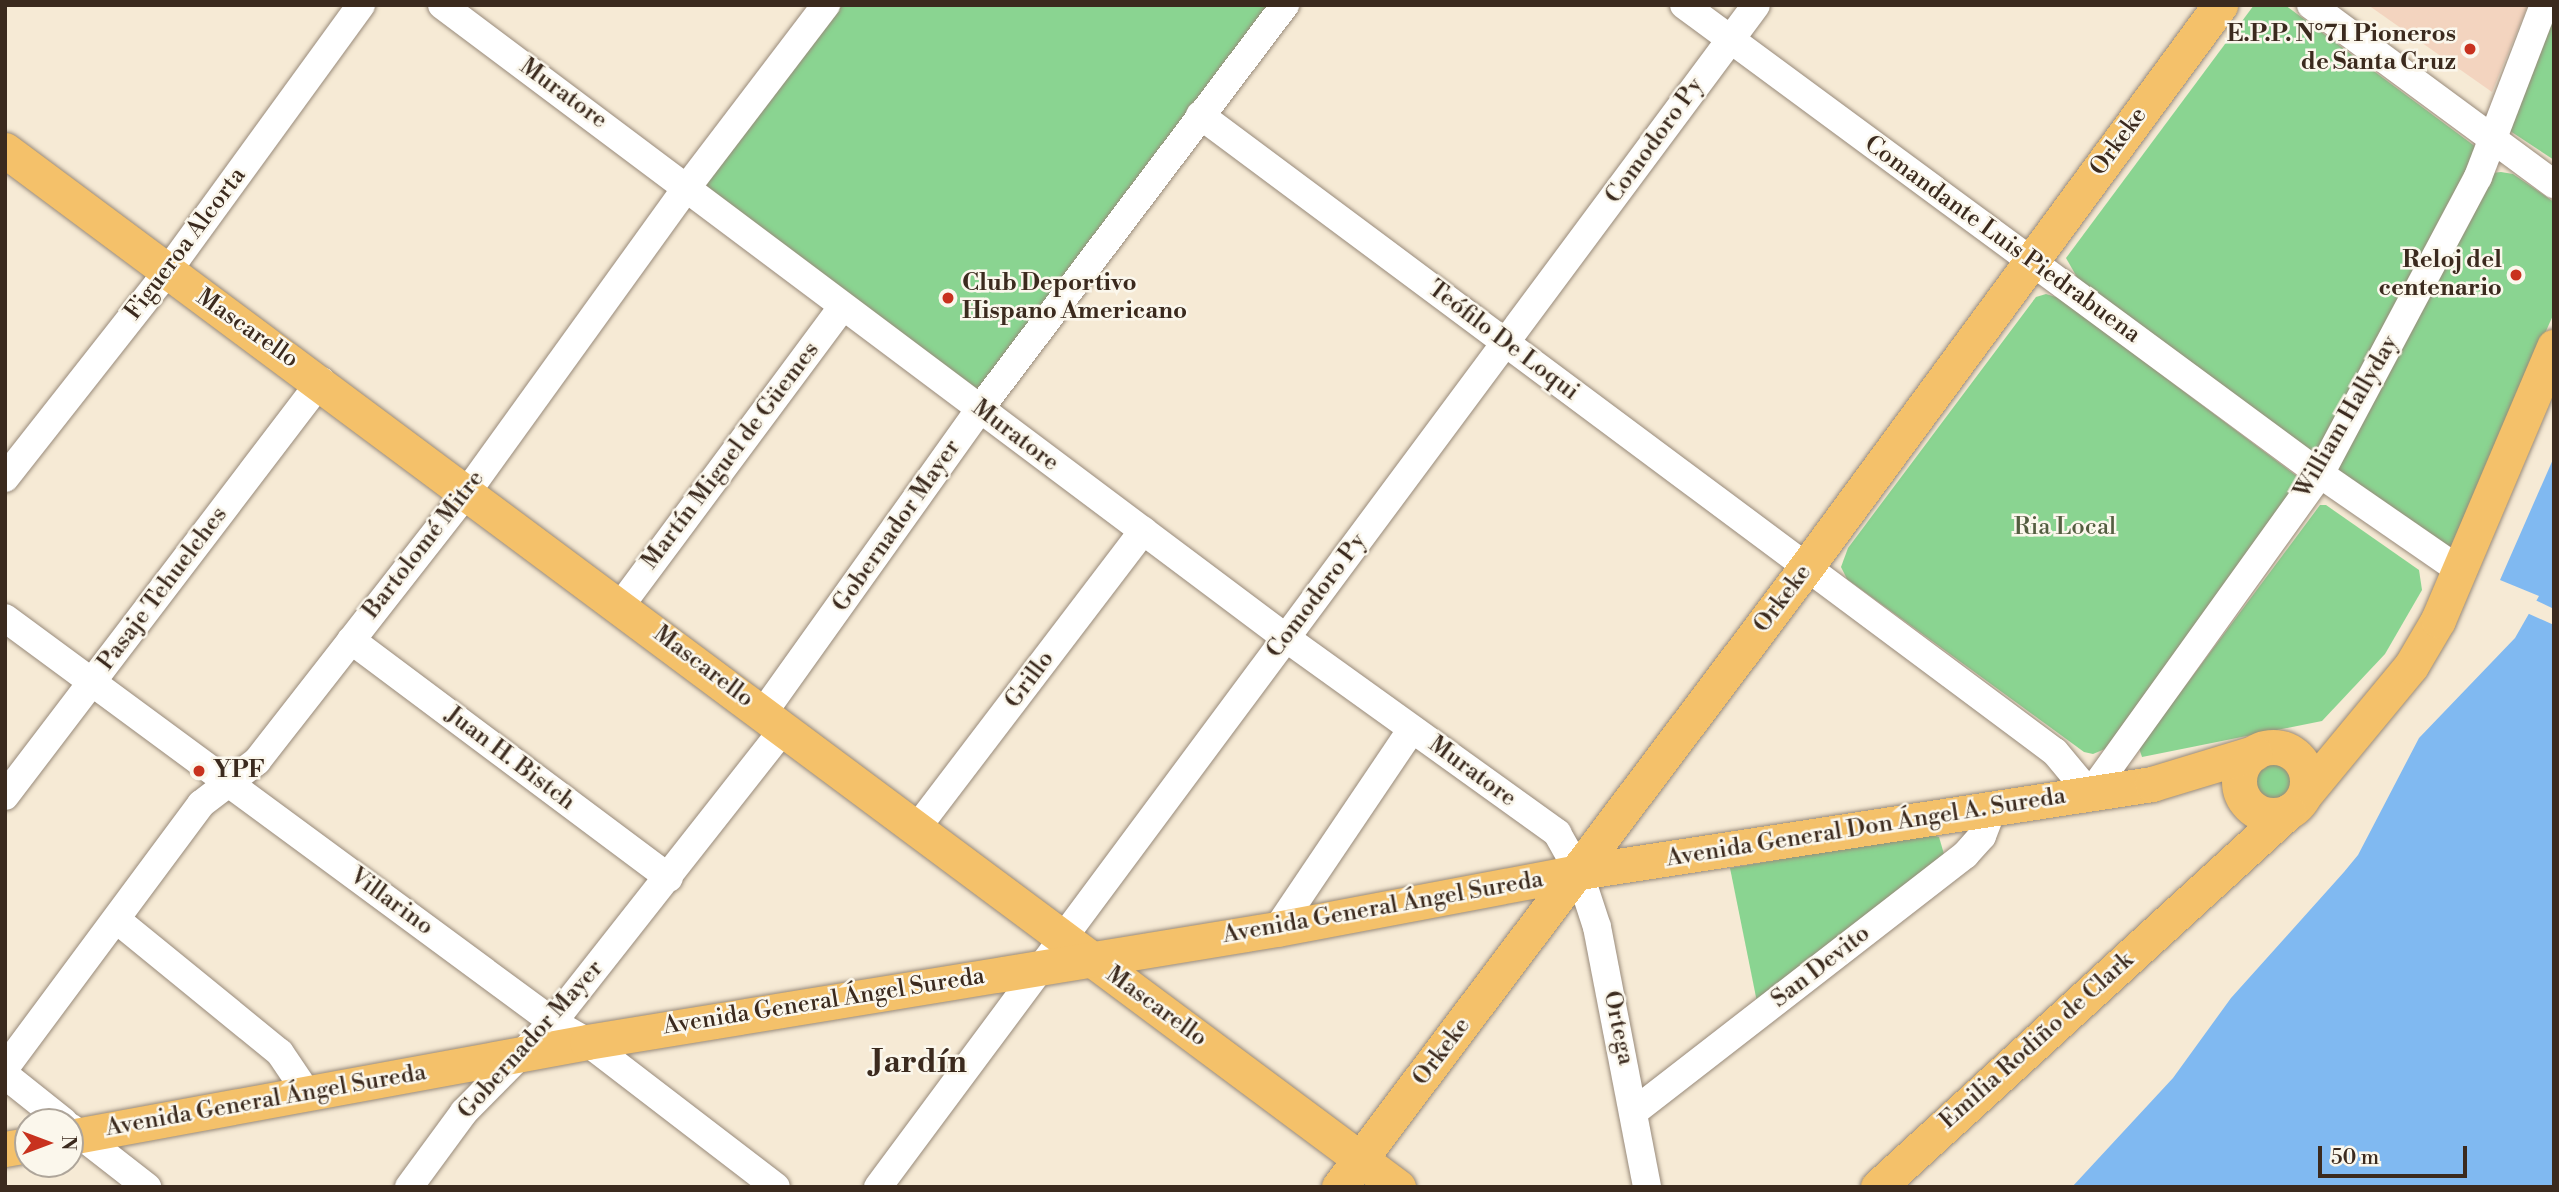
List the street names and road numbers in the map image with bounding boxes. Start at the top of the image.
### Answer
street label: Muratore [514,53,612,135]
street label: Comodoro Py [1600,72,1710,210]
street label: Orkeke [2084,102,2154,182]
street label: Comandante Luis Piedrabuena [1858,130,2146,350]
street label: Figueroa Alcorta [119,162,253,326]
street label: Teófilo De Loqui [1422,275,1584,407]
street label: Mascarello [190,283,304,375]
street label: William Hallyday [2289,330,2405,504]
street label: Martín Miguel de Güemes [636,337,826,575]
street label: Muratore [966,394,1064,478]
street label: Gobernador Mayer [827,434,967,618]
street label: Bartolomé Mitre [357,465,491,625]
street label: Pasaje Tehuelches [92,501,234,677]
street label: Comodoro Py [1261,528,1373,664]
street label: Orkeke [1748,559,1818,639]
street label: Mascarello [647,620,759,714]
street label: Grillo [999,646,1061,714]
street label: Juan H. Bistch [439,701,581,817]
street label: Muratore [1423,731,1521,813]
street label: Avenida General Don Ángel A. Sureda [1664,782,2068,874]
street label: Villarino [343,862,439,942]
street label: Avenida General Ángel Sureda [1220,866,1546,950]
street label: San Devito [1766,920,1876,1014]
street label: Emilia Rodiño de Clark [1934,946,2140,1136]
street label: Gobernador Mayer [452,955,610,1125]
street label: Mascarello [1100,961,1212,1053]
street label: Avenida General Ángel Sureda [661,962,987,1042]
street label: Ortega [1596,988,1640,1068]
street label: Orkeke [1407,1012,1477,1092]
street label: Avenida General Ángel Sureda [103,1059,429,1143]

